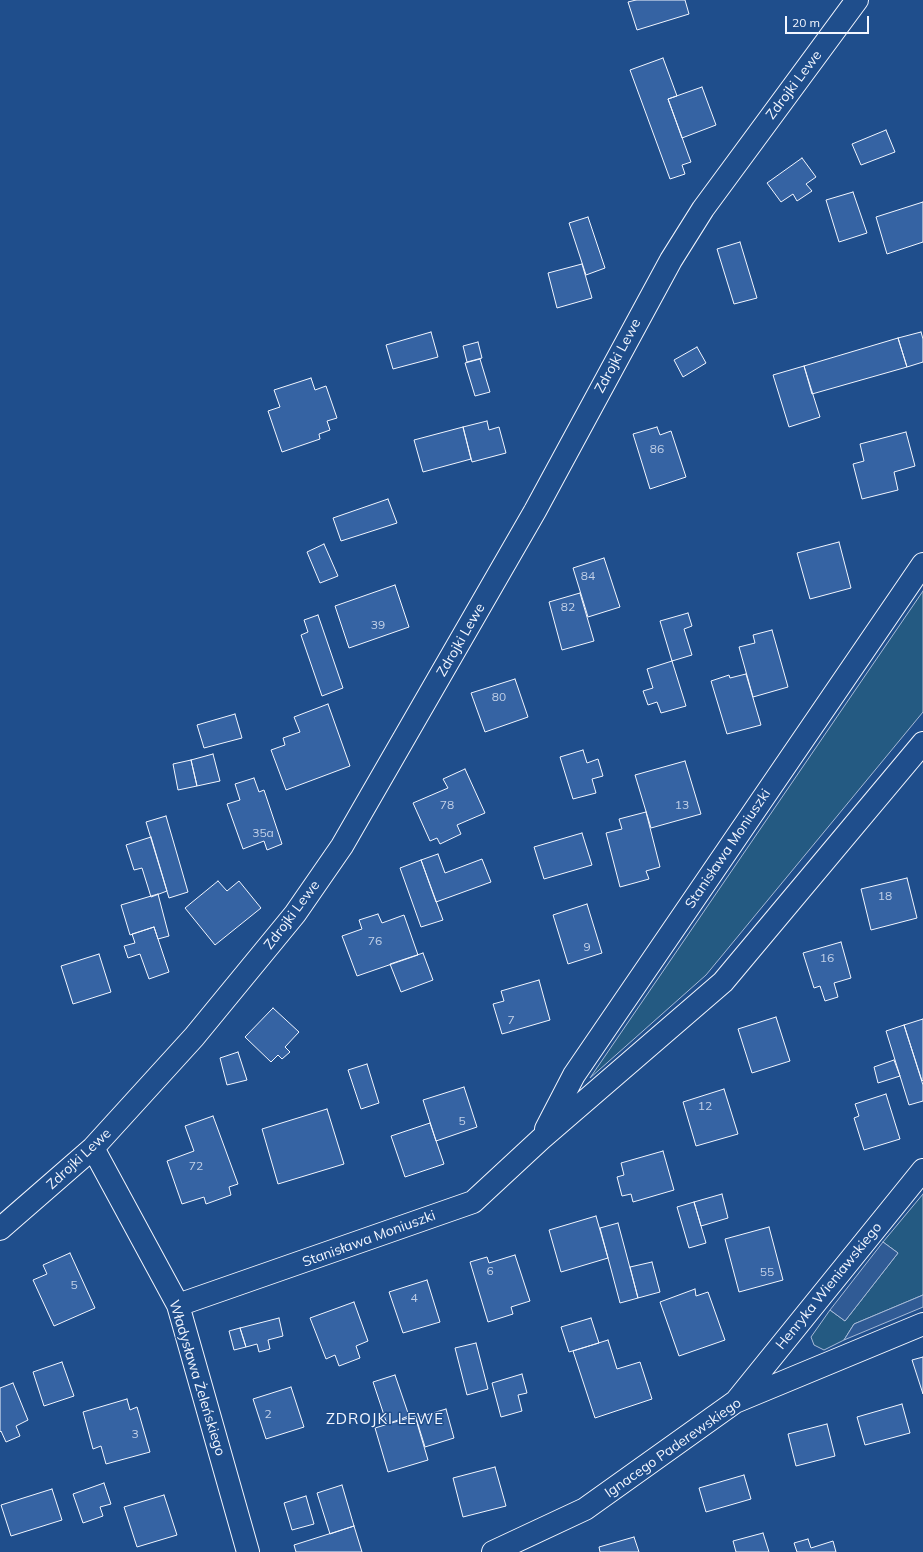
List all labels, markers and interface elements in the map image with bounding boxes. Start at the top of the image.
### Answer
scale bar [787,8,871,34]
text: 20 m [792,15,820,30]
street label: Zdrojki Lewe [763,47,825,123]
street label: Zdrojki Lewe [591,316,645,396]
house number: 86 [650,442,664,456]
house number: 84 [581,569,595,583]
street label: Zdrojki Lewe [433,600,489,680]
house number: 82 [561,600,575,614]
house number: 39 [371,618,385,632]
house number: 80 [492,690,506,704]
street label: Stanisława Moniuszki [682,786,774,912]
house number: 78 [440,798,454,812]
house number: 13 [675,798,689,812]
house number: 35a [252,826,274,840]
street label: Zdrojki Lewe [261,877,323,953]
house number: 18 [878,889,892,903]
house number: 76 [368,934,382,948]
house number: 9 [583,940,591,954]
house number: 16 [820,951,834,965]
house number: 7 [507,1013,515,1027]
house number: 12 [698,1099,712,1113]
house number: 5 [458,1114,466,1128]
street label: Zdrojki Lewe [43,1125,115,1193]
house number: 72 [189,1159,203,1173]
street label: Stanisława Moniuszki [300,1207,438,1271]
street label: Henryka Wieniawskiego [773,1219,885,1353]
house number: 6 [486,1264,494,1278]
house number: 55 [760,1265,774,1279]
house number: 5 [70,1278,78,1292]
house number: 4 [410,1291,418,1305]
street label: Władysława Żeleńskiego [165,1298,229,1458]
street label: Ignacego Paderewskiego [602,1395,744,1501]
house number: 2 [264,1407,272,1421]
district label: ZDROJKI LEWE [326,1410,444,1428]
house number: 3 [131,1427,139,1441]

